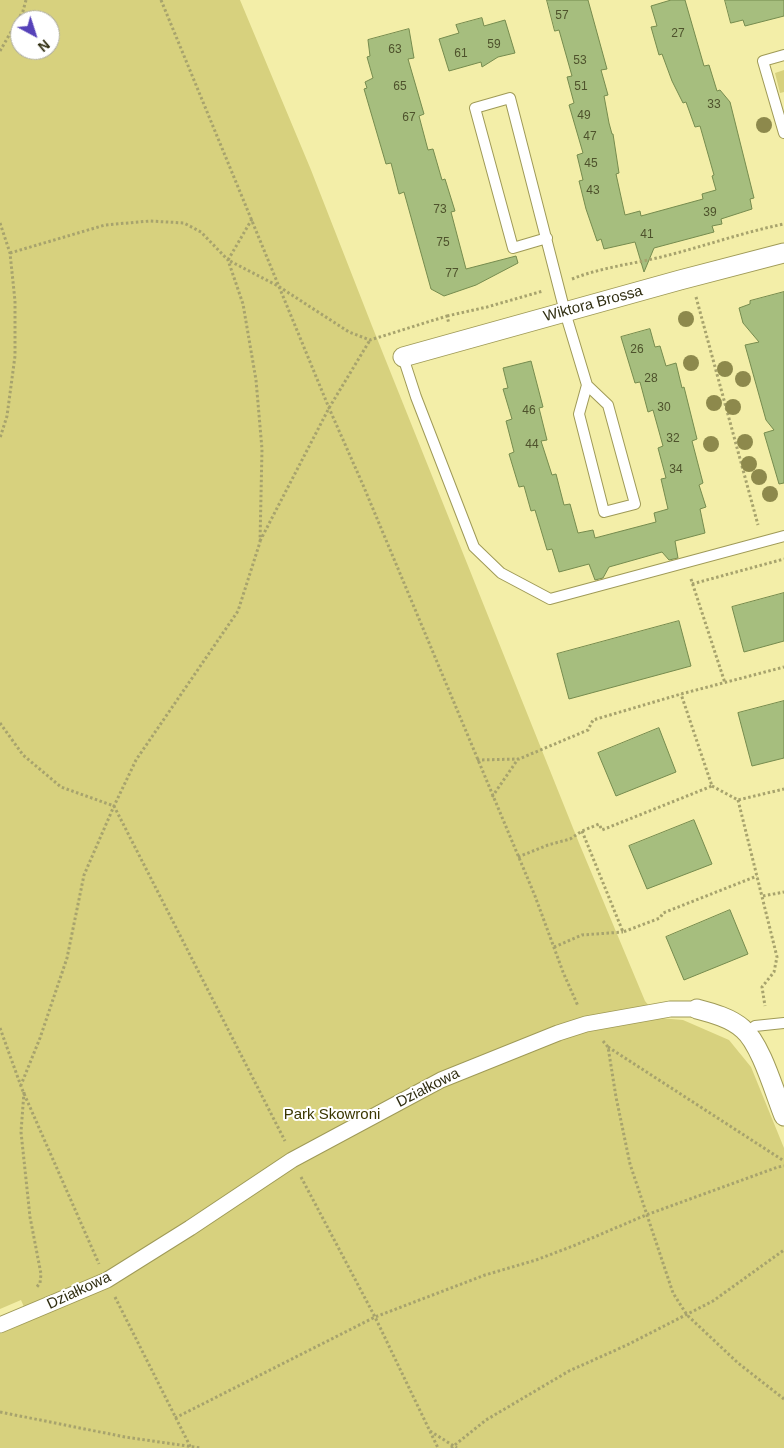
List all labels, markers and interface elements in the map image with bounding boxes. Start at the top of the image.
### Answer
house number: 57 [555,9,569,23]
north arrow [10,10,60,60]
house number: 27 [671,27,685,41]
text: N [35,36,53,55]
house number: 59 [487,38,501,52]
house number: 63 [388,43,402,57]
house number: 61 [454,47,468,61]
house number: 53 [573,54,587,68]
house number: 65 [393,80,407,94]
house number: 51 [574,80,588,94]
house number: 33 [707,98,721,112]
house number: 49 [577,109,591,123]
house number: 67 [402,111,416,125]
house number: 47 [583,130,597,144]
house number: 45 [584,157,598,171]
house number: 43 [586,184,600,198]
house number: 73 [433,203,447,217]
house number: 39 [703,206,717,220]
house number: 41 [640,228,654,242]
house number: 75 [436,236,450,250]
house number: 77 [445,267,459,281]
street label: Wiktora Brossa [542,282,644,326]
house number: 26 [630,343,644,357]
house number: 28 [644,372,658,386]
house number: 30 [657,401,671,415]
house number: 46 [522,404,536,418]
house number: 32 [666,432,680,446]
house number: 44 [525,438,539,452]
house number: 34 [669,463,683,477]
street label: Działkowa [393,1064,463,1112]
park label: Park Skowroni [284,1106,380,1124]
street label: Działkowa [44,1268,114,1314]

